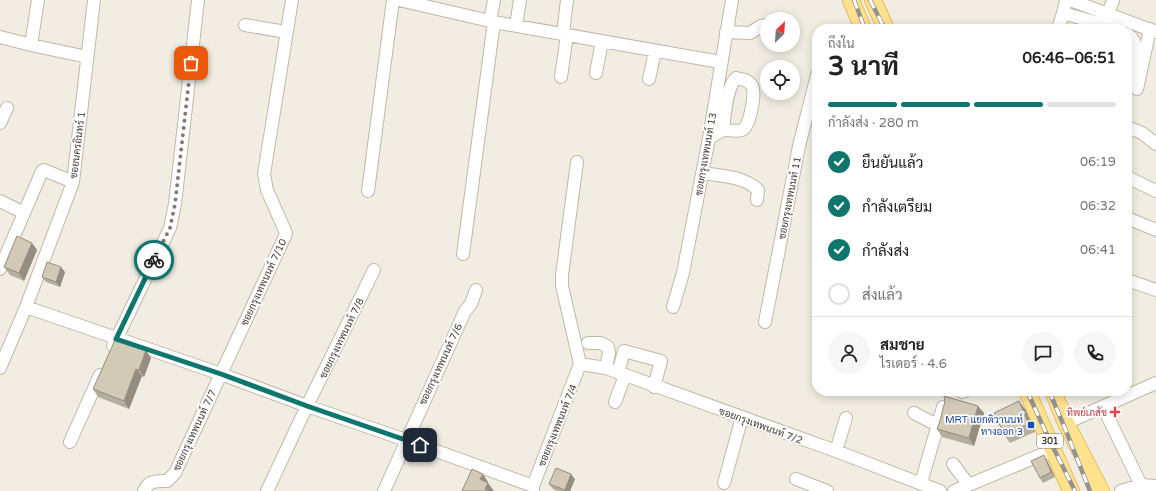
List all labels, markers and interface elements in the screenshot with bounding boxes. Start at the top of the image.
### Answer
north arrow [760,12,800,52]
map controls [760,12,800,100]
text: ถึงใน [828,36,855,52]
pin [174,46,208,80]
text: 06:46–06:51 [1023,49,1116,67]
text: 3 นาที [828,51,899,82]
icon: bag [180,52,202,74]
button: locate [760,60,800,100]
street label: ซอยนครอินทร์ 1 [66,111,88,179]
street label: ซอยกรุงเทพนนท์ 13 [691,111,720,197]
text: กำลังส่ง · 280 m [828,115,919,131]
icon: check [828,151,850,173]
text: ยืนยันแล้ว [862,154,923,172]
text: 06:19 [1080,154,1116,170]
street label: ซอยกรุงเทพนนท์ 11 [774,155,805,241]
icon: check [828,195,850,217]
text: กำลังเตรียม [862,198,932,216]
text: 06:32 [1080,198,1116,214]
street label: ซอยกรุงเทพนนท์ 7/10 [237,236,290,328]
icon: check [828,239,850,261]
courier [134,240,174,280]
text: กำลังส่ง [862,242,909,260]
text: 06:41 [1080,242,1116,258]
icon: bike [143,249,165,271]
text: ส่งแล้ว [862,286,903,304]
street label: ซอยกรุงเทพนนท์ 7/8 [315,295,368,381]
street label: ซอยกรุงเทพนนท์ 7/6 [415,321,466,407]
button: person [828,332,870,374]
button: chat [1022,332,1064,374]
button: phone [1074,332,1116,374]
text: สมชาย [880,336,925,354]
text: ไรเดอร์ · 4.6 [880,356,947,372]
street label: ซอยกรุงเทพนนท์ 7/4 [534,382,581,469]
street label: ซอยกรุงเทพนนท์ 7/7 [169,387,220,473]
street label: ซอยกรุงเทพนนท์ 7/2 [717,403,805,448]
place label: ทิพย์เภสัช [1066,405,1107,419]
marker: ทิพย์เภสัช [1110,407,1120,417]
place label: MRT แยกติวานนท์ ทางออก 3 [945,412,1023,438]
marker: MRT แยกติวานนท์ ทางออก 3 [1026,420,1036,430]
pin [403,428,437,462]
icon: home [409,434,431,456]
road number: 301 [1037,434,1063,448]

